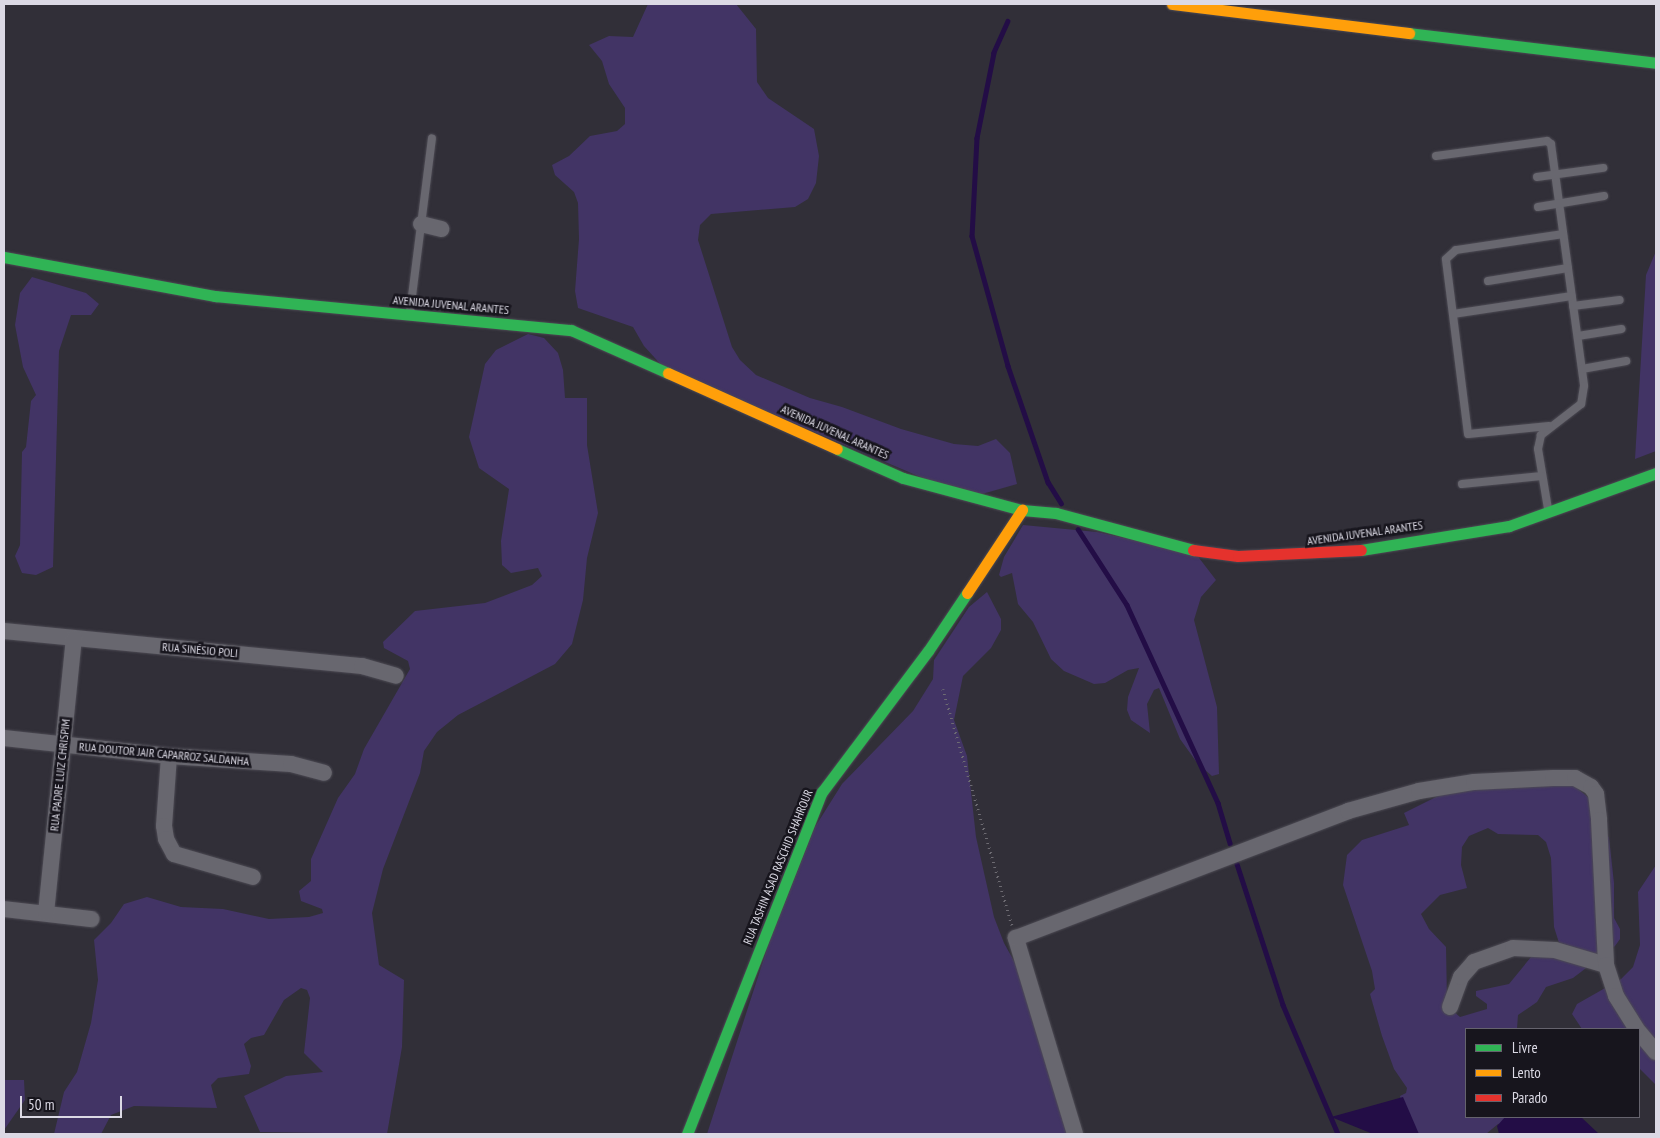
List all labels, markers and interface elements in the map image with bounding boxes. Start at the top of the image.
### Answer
street label: AVENIDA JUVENAL ARANTES [392,293,510,317]
street label: AVENIDA JUVENAL ARANTES [778,401,892,463]
street label: AVENIDA JUVENAL ARANTES [1306,518,1424,548]
street label: RUA SINÉSIO POLI [161,639,239,661]
street label: RUA PADRE LUIZ CHRISPIM [47,718,73,832]
street label: RUA DOUTOR JAIR CAPARROZ SALDANHA [78,739,250,769]
street label: RUA TASHIN ASAD RASCHID SHAHROUR [740,787,816,947]
legend [1465,1028,1640,1118]
text: Livre [1512,1038,1538,1057]
text: Lento [1512,1063,1541,1082]
scale bar [22,1086,125,1118]
text: Parado [1512,1088,1547,1107]
text: 50 m [28,1095,54,1114]

